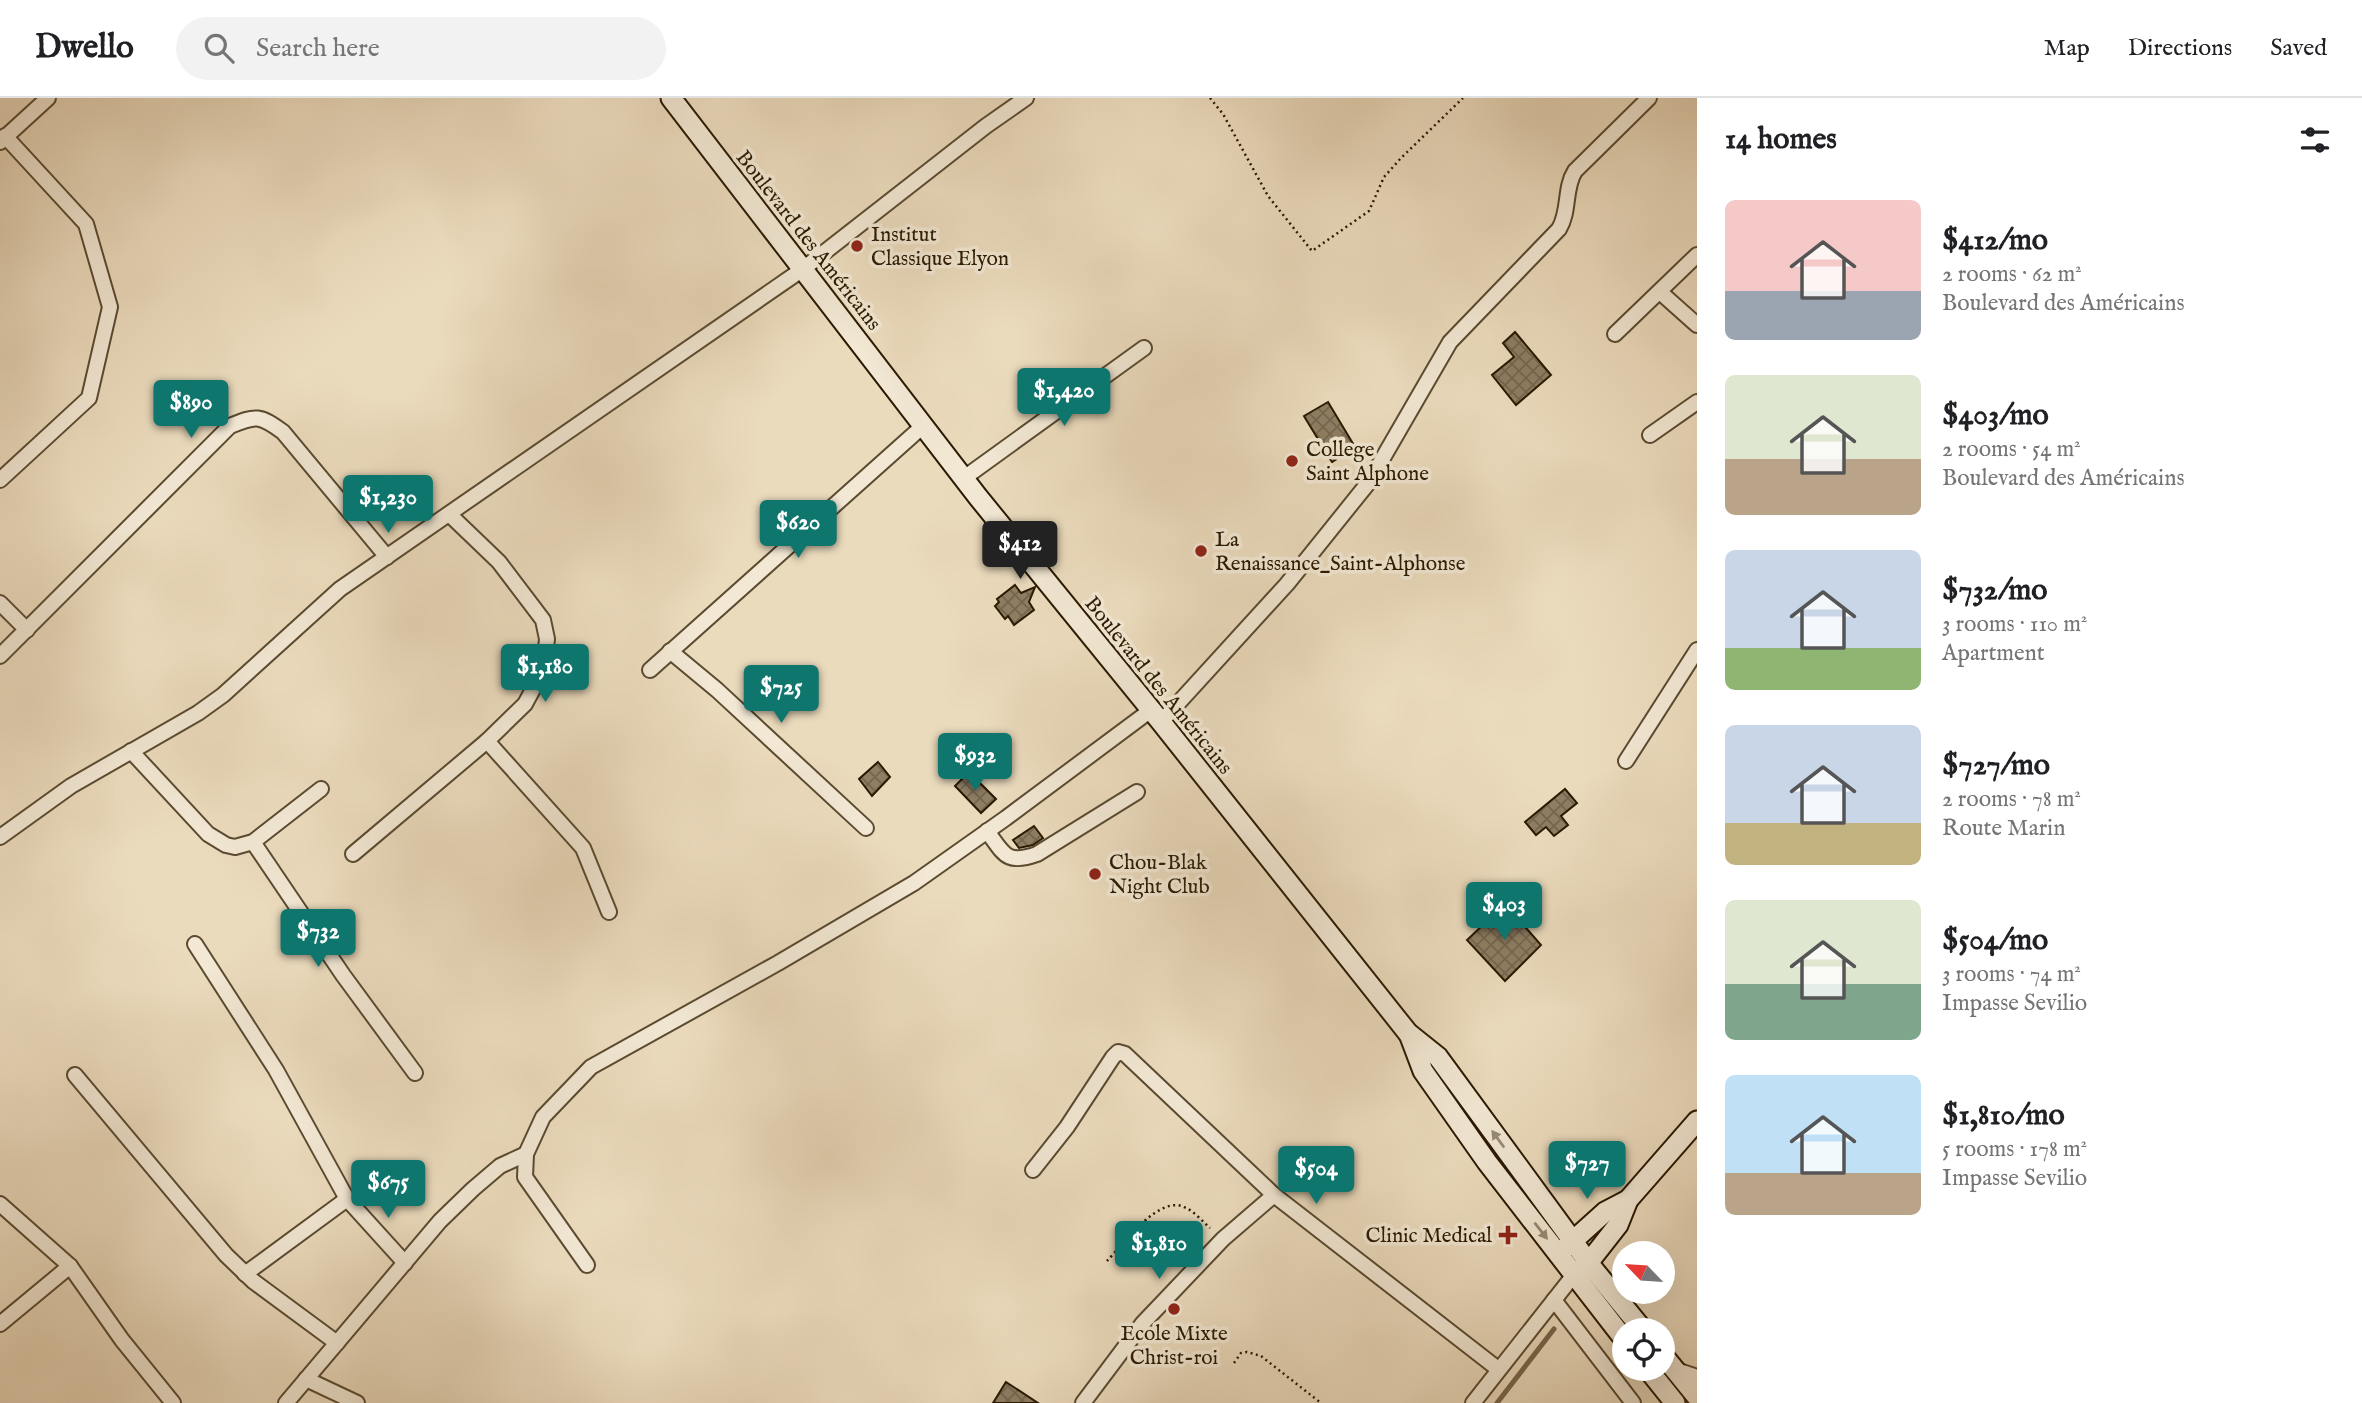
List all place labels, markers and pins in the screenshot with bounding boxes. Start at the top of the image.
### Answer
place label: Institut Classique Elyon [871,222,1009,273]
marker: Institut Classique Elyon [849,238,865,254]
pin: $1,420 [1007,368,1121,428]
pin: $890 [150,380,232,440]
place label: College Saint Alphone [1306,437,1429,488]
marker: College Saint Alphone [1284,453,1300,469]
pin: $1,230 [331,476,445,535]
pin: $620 [757,500,839,560]
pin: $412 [979,522,1061,581]
place label: La Renaissance_Saint-Alphonse [1215,527,1466,578]
marker: La Renaissance_Saint-Alphonse [1193,543,1209,559]
pin: $1,180 [488,644,602,704]
pin: $725 [740,666,822,725]
pin: $932 [934,734,1016,793]
place label: Chou-Blak Night Club [1109,850,1210,901]
marker: Chou-Blak Night Club [1087,866,1103,882]
pin: $403 [1463,882,1545,942]
pin: $732 [277,910,359,969]
pin: $727 [1546,1142,1628,1201]
pin: $504 [1275,1146,1357,1206]
pin: $675 [347,1160,429,1220]
pin: $1,810 [1102,1222,1216,1281]
place label: Clinic Medical [1366,1223,1492,1250]
marker: Clinic Medical [1498,1225,1518,1245]
marker: Ecole Mixte Christ-roi [1166,1301,1182,1317]
place label: Ecole Mixte Christ-roi [1120,1321,1228,1372]

